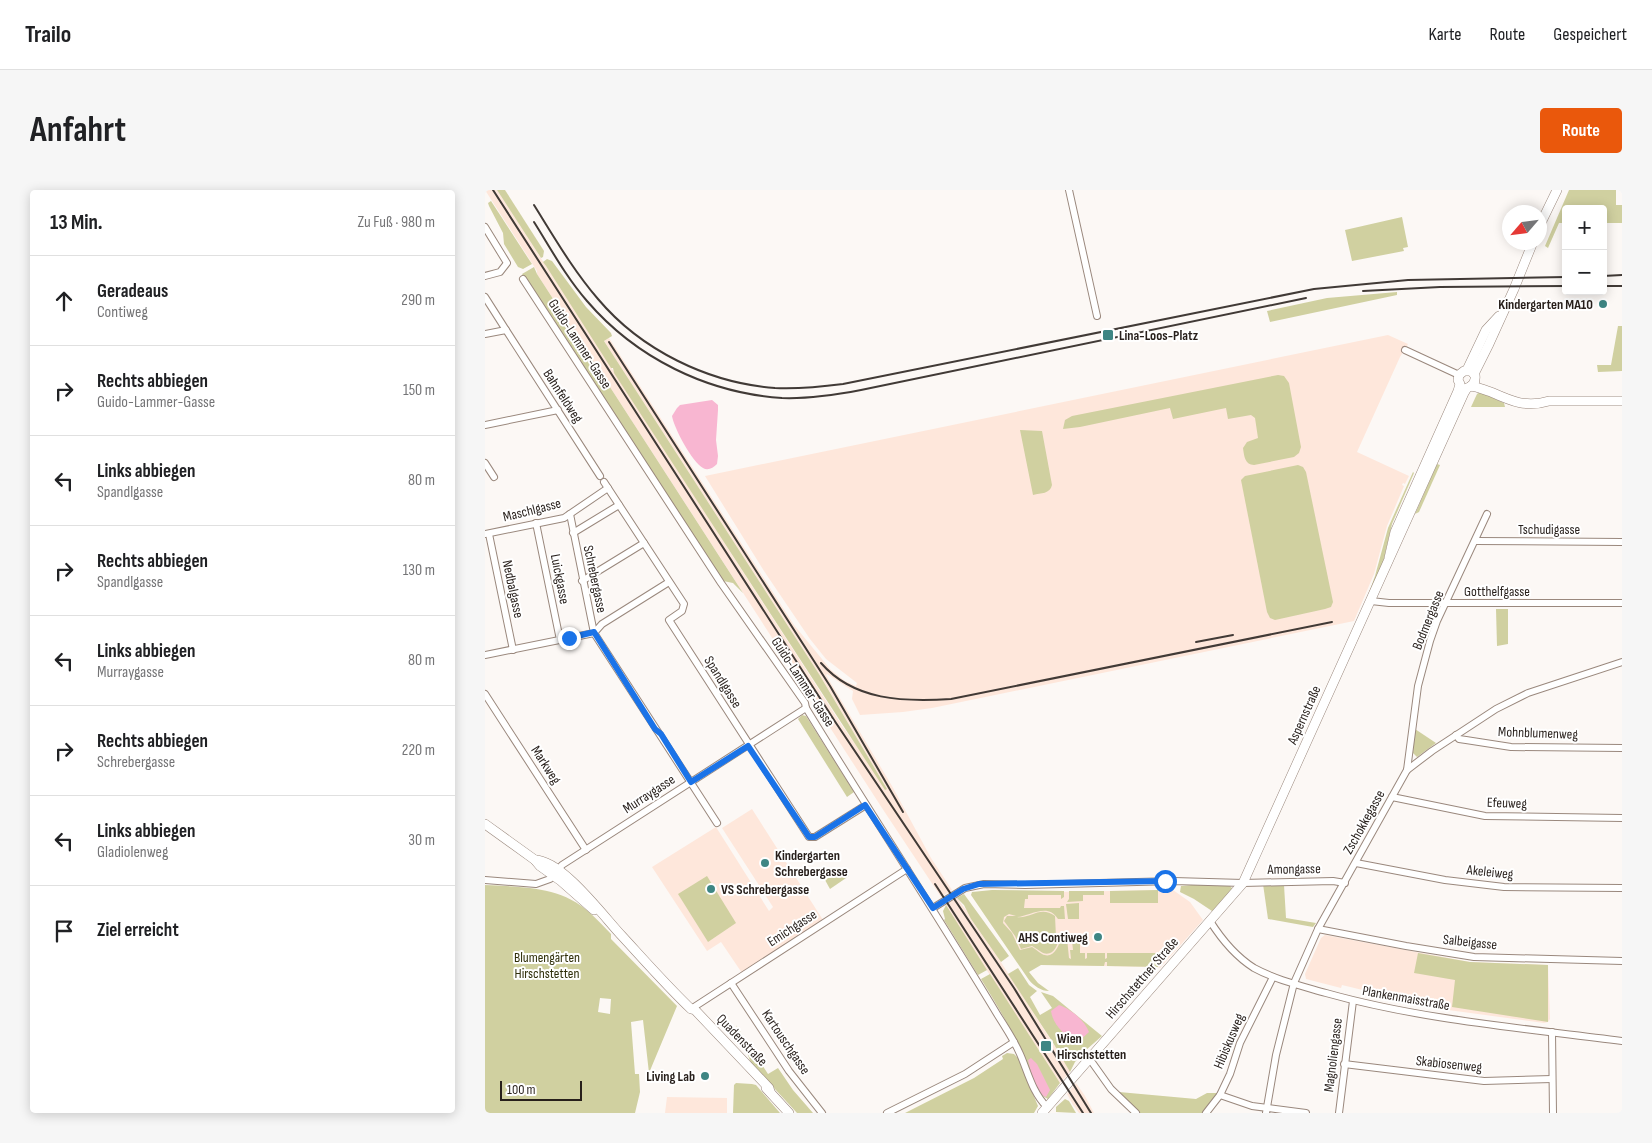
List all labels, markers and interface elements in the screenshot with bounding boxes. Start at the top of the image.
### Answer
text: Trailo [25,20,71,49]
text: Karte [1429,24,1462,45]
text: Route [1490,24,1525,45]
text: Gespeichert [1553,24,1627,45]
button: Route [1540,108,1622,153]
text: Anfahrt [30,109,126,152]
north arrow [1502,205,1547,250]
map controls [1562,205,1607,295]
button: + [1562,205,1607,250]
text: 13 Min. [50,210,103,235]
text: Zu Fuß · 980 m [358,213,435,232]
button: − [1562,250,1607,295]
text: Geradeaus [97,280,168,303]
icon: ahead [50,287,78,315]
text: 290 m [401,291,435,310]
street label: Guido-Lammer-Gasse [545,296,615,392]
place label: Kindergarten MA10 [1498,296,1593,313]
marker: Kindergarten MA10 [1597,298,1609,310]
text: Contiweg [97,303,148,322]
place label: Lina-Loos-Platz [1119,327,1199,344]
marker: Lina-Loos-Platz [1101,328,1115,342]
street label: Bahnfeldweg [539,366,587,426]
text: Rechts abbiegen [97,370,208,393]
icon: right [50,377,78,405]
text: 150 m [403,381,435,400]
text: Guido-Lammer-Gasse [97,393,215,412]
text: Links abbiegen [97,460,195,483]
icon: left [50,467,78,495]
text: 80 m [408,471,435,490]
text: Spandlgasse [97,483,163,502]
street label: Maschlgasse [501,495,563,525]
street label: Tschudigasse [1518,521,1580,538]
street label: Schrebergasse [580,544,610,614]
text: Rechts abbiegen [97,550,208,573]
street label: Luickgasse [547,553,573,605]
icon: right [50,557,78,585]
street label: Nedbalgasse [499,559,527,619]
text: 130 m [403,561,435,580]
text: Spandlgasse [97,573,163,592]
street label: Gotthelfgasse [1464,583,1530,600]
street label: Bodmergasse [1408,588,1448,652]
route end [558,627,581,650]
street label: Guido-Lammer-Gasse [768,634,838,730]
text: Links abbiegen [97,640,195,663]
icon: left [50,647,78,675]
text: 80 m [408,651,435,670]
street label: Spandlgasse [700,653,746,711]
text: Murraygasse [97,663,164,682]
street label: Aspernstraße [1283,683,1324,748]
street label: Mohnblumenweg [1498,723,1579,743]
text: Rechts abbiegen [97,730,208,753]
icon: right [50,737,78,765]
text: 220 m [402,741,435,760]
street label: Markweg [527,743,565,788]
text: Schrebergasse [97,753,175,772]
street label: Murraygasse [620,771,678,817]
street label: Zschokkegasse [1339,787,1389,857]
street label: Efeuweg [1487,794,1528,812]
text: Links abbiegen [97,820,195,843]
icon: left [50,827,78,855]
text: 30 m [408,831,435,850]
text: Gladiolenweg [97,843,168,862]
place label: Kindergarten Schrebergasse [775,847,848,880]
marker: Kindergarten Schrebergasse [759,857,771,869]
street label: Amongasse [1266,860,1321,878]
street label: Akeleiweg [1465,861,1515,883]
route start [1154,870,1177,893]
place label: VS Schrebergasse [721,881,809,898]
marker: VS Schrebergasse [705,883,717,895]
street label: Emichgasse [764,906,820,950]
icon: arrive [50,917,78,945]
text: Ziel erreicht [97,919,179,942]
place label: AHS Contiweg [1017,929,1088,946]
marker: AHS Contiweg [1092,931,1104,943]
street label: Salbeigasse [1442,931,1498,953]
street label: Hirschstettner Straße [1102,934,1182,1022]
park label: Blumengärten Hirschstetten [514,949,580,982]
street label: Plankenmaisstraße [1361,982,1451,1014]
street label: Kartouschgasse [758,1006,814,1078]
street label: Hibiskusweg [1210,1010,1248,1071]
street label: Quadenstraße [713,1011,771,1069]
street label: Magnoliengasse [1320,1017,1346,1093]
place label: Wien Hirschstetten [1057,1030,1126,1063]
marker: Wien Hirschstetten [1039,1039,1053,1053]
street label: Skabiosenweg [1415,1052,1483,1076]
place label: Living Lab [646,1068,695,1085]
marker: Living Lab [699,1070,711,1082]
scale bar [500,1078,583,1101]
text: 100 m [507,1081,536,1098]

